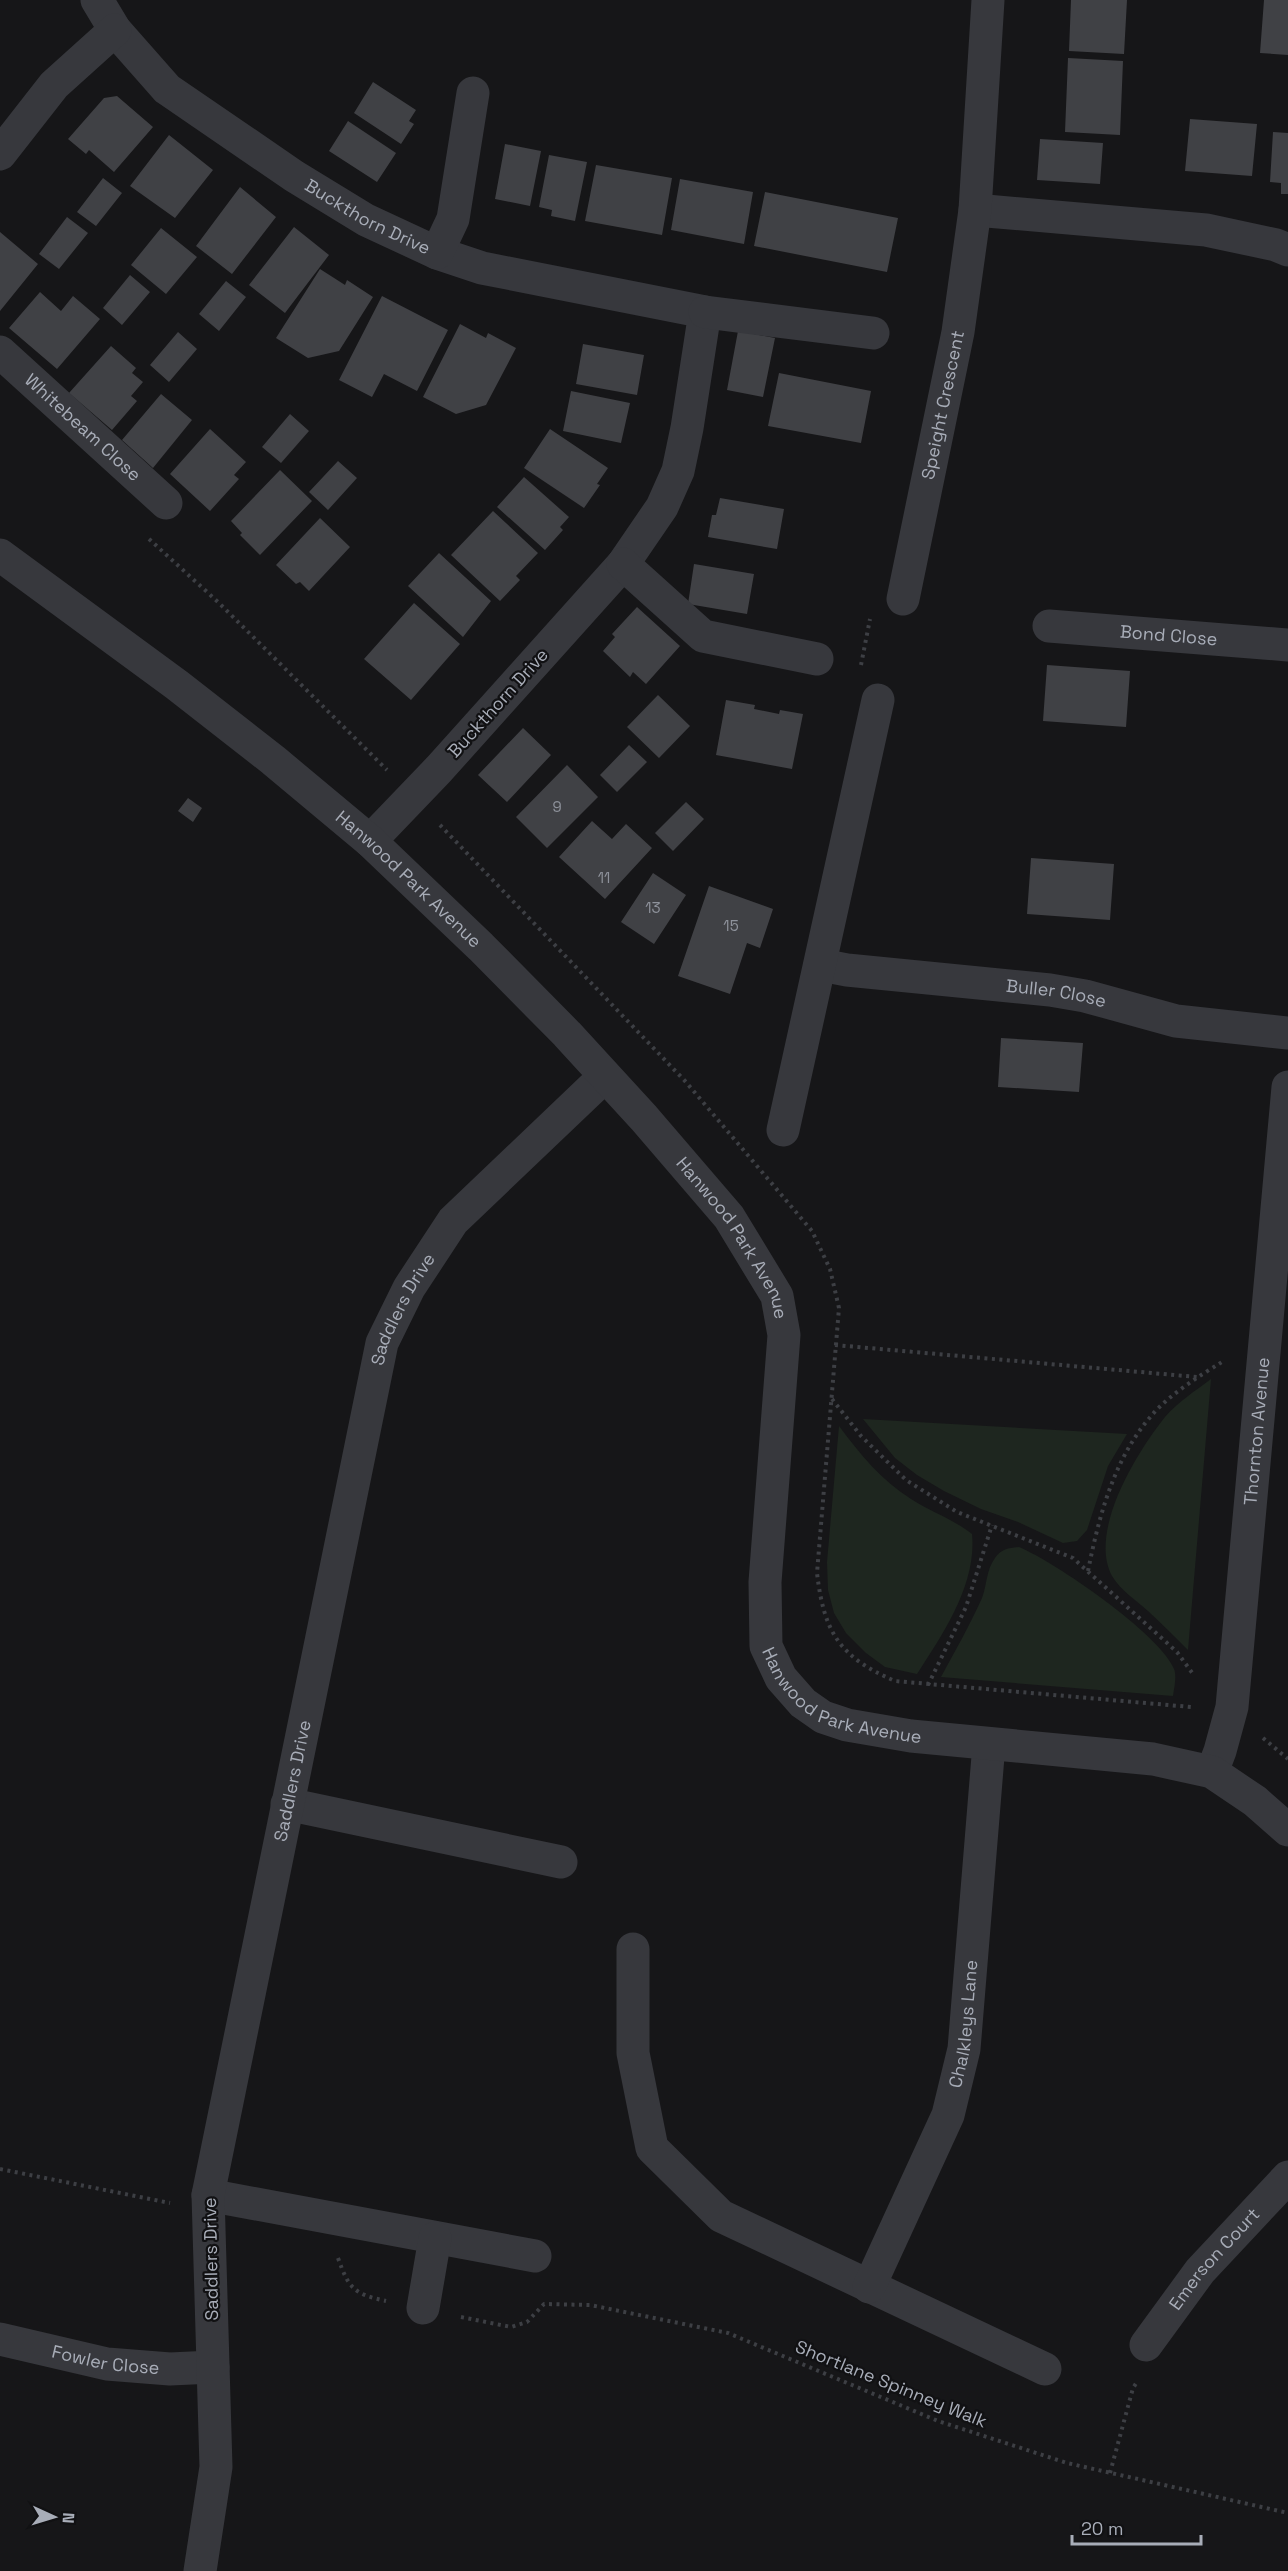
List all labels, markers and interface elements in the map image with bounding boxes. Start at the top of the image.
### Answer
street label: Buckthorn Drive [301,173,434,259]
street label: Speight Crescent [916,328,969,482]
street label: Whitebeam Close [20,368,146,486]
street label: Bond Close [1119,620,1218,650]
street label: Buckthorn Drive [442,643,553,762]
house number: 9 [552,797,562,816]
street label: Hanwood Park Avenue [331,805,487,952]
house number: 11 [598,868,610,887]
house number: 13 [645,898,661,917]
house number: 15 [723,916,739,935]
street label: Buller Close [1005,974,1109,1012]
street label: Hanwood Park Avenue [671,1152,793,1321]
street label: Saddlers Drive [366,1248,440,1367]
street label: Thornton Avenue [1238,1356,1275,1506]
street label: Hanwood Park Avenue [757,1643,923,1748]
street label: Saddlers Drive [268,1718,316,1844]
street label: Chalkleys Lane [943,1959,982,2090]
street label: Saddlers Drive [198,2197,223,2321]
street label: Emerson Court [1163,2203,1264,2314]
street label: Shortlane Spinney Walk [792,2335,991,2433]
street label: Fowler Close [50,2340,160,2379]
north arrow [24,2487,84,2547]
scale bar [1072,2508,1201,2546]
text: N [58,2512,79,2524]
text: 20 m [1081,2517,1124,2540]

